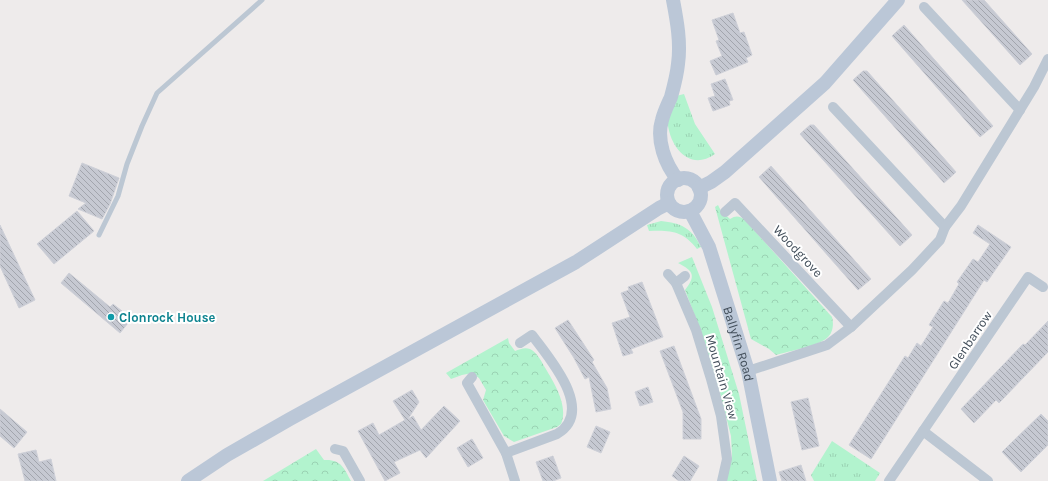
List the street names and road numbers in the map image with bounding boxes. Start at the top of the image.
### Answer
street label: Woodgrove [770,222,826,280]
street label: Ballyfin Road [721,304,757,383]
street label: Glenbarrow [945,307,995,372]
street label: Mountain View [703,333,741,422]

